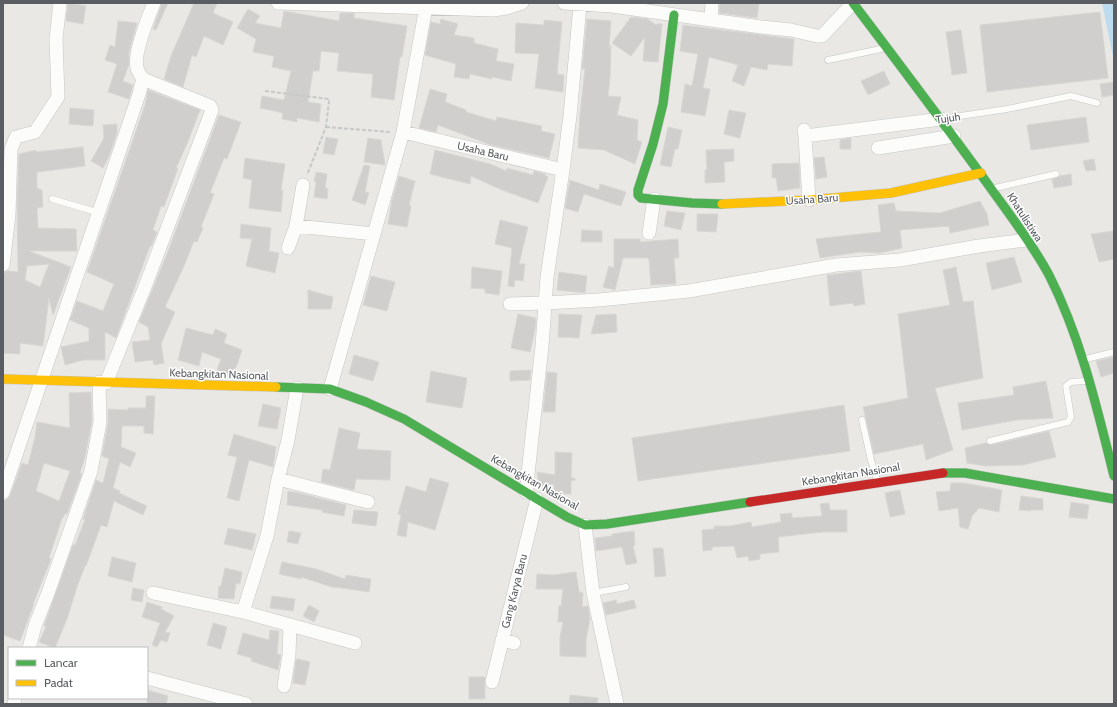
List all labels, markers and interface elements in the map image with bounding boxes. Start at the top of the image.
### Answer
street label: Tujuh [935,109,961,127]
street label: Usaha Baru [456,138,510,164]
street label: Usaha Baru [785,190,839,208]
street label: Khatulistiwa [1004,190,1046,245]
street label: Kebangkitan Nasional [169,365,269,383]
street label: Kebangkitan Nasional [489,451,582,513]
street label: Kebangkitan Nasional [801,459,902,489]
street label: Gang Karya Baru [498,552,530,630]
legend [8,647,148,699]
text: Lancar [44,655,78,670]
text: Padat [44,675,73,690]

